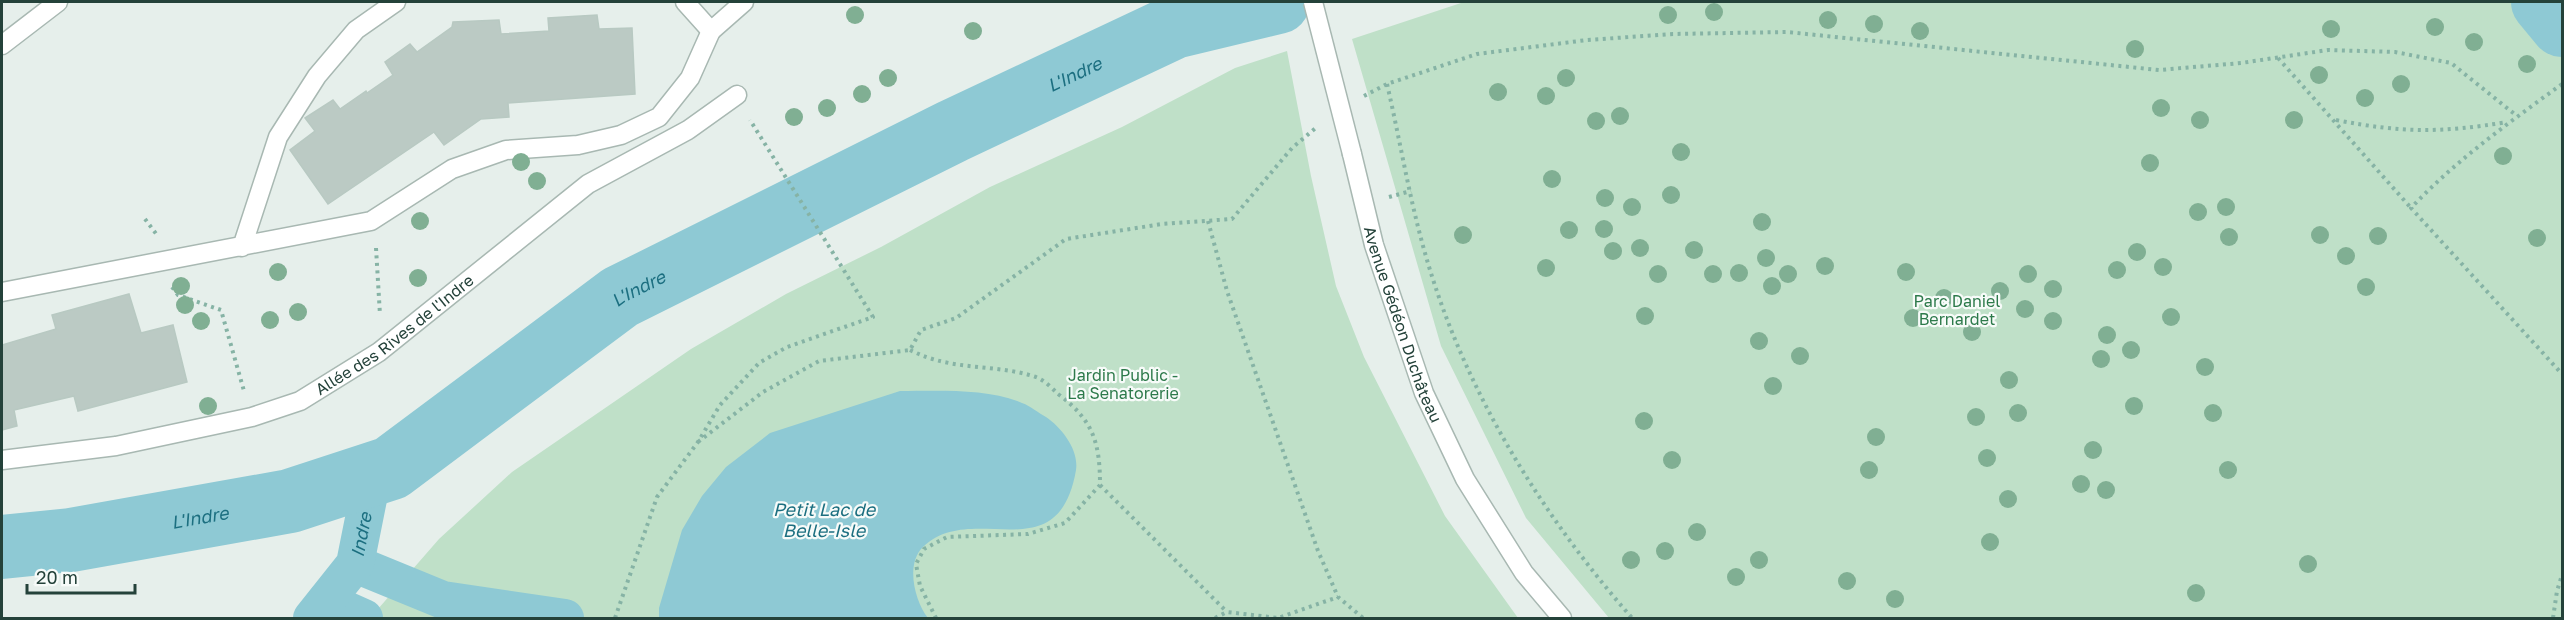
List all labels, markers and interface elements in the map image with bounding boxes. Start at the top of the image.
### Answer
water label: L'Indre [1044,51,1106,96]
street label: Avenue Gédéon Duchâteau [1360,224,1447,426]
water label: L'Indre [607,265,670,311]
street label: Allée des Rives de l'Indre [311,270,477,399]
park label: Parc Daniel Bernardet [1914,291,2000,329]
park label: Jardin Public - La Senatorerie [1067,365,1179,403]
water label: Petit Lac de Belle-Isle [773,498,877,541]
water label: L'Indre [169,501,231,533]
water label: Indre [346,509,376,559]
scale bar [27,557,135,595]
text: 20 m [36,566,78,588]

